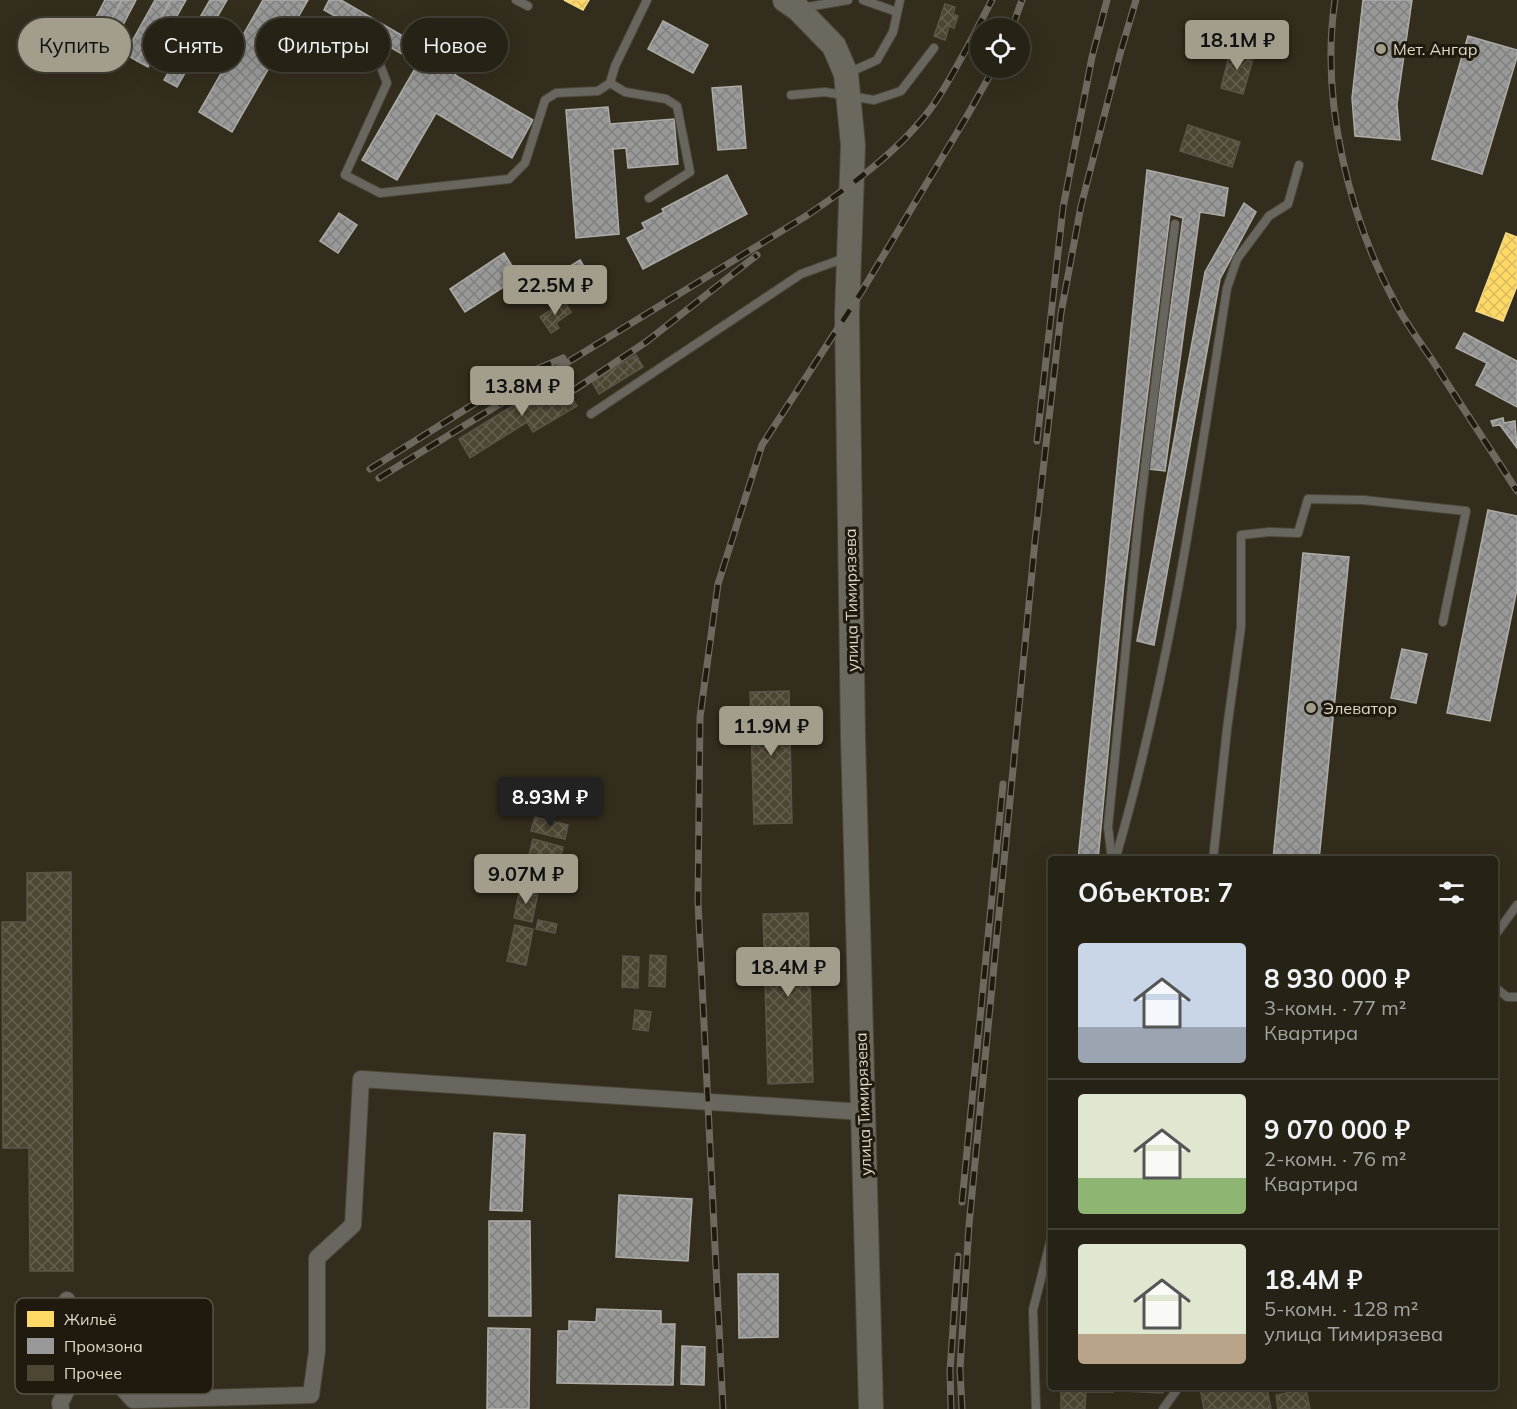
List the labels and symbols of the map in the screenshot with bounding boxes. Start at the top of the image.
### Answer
pin: 18.1M ₽ [1182,20,1292,71]
place label: Мет. Ангар [1393,39,1478,59]
marker: Мет. Ангар [1374,42,1388,56]
pin: 22.5M ₽ [500,265,610,316]
pin: 13.8M ₽ [467,366,577,417]
street label: улица Тимирязева [840,528,862,672]
place label: Элеватор [1323,698,1397,718]
marker: Элеватор [1304,701,1318,715]
pin: 11.9M ₽ [716,706,826,757]
pin: 8.93M ₽ [495,777,605,828]
pin: 9.07M ₽ [471,854,581,905]
pin: 18.4M ₽ [733,947,843,998]
street label: улица Тимирязева [851,1032,875,1176]
legend [15,1298,213,1394]
text: Жильё [64,1309,117,1329]
text: Промзона [64,1336,143,1356]
text: Прочее [64,1363,122,1383]

